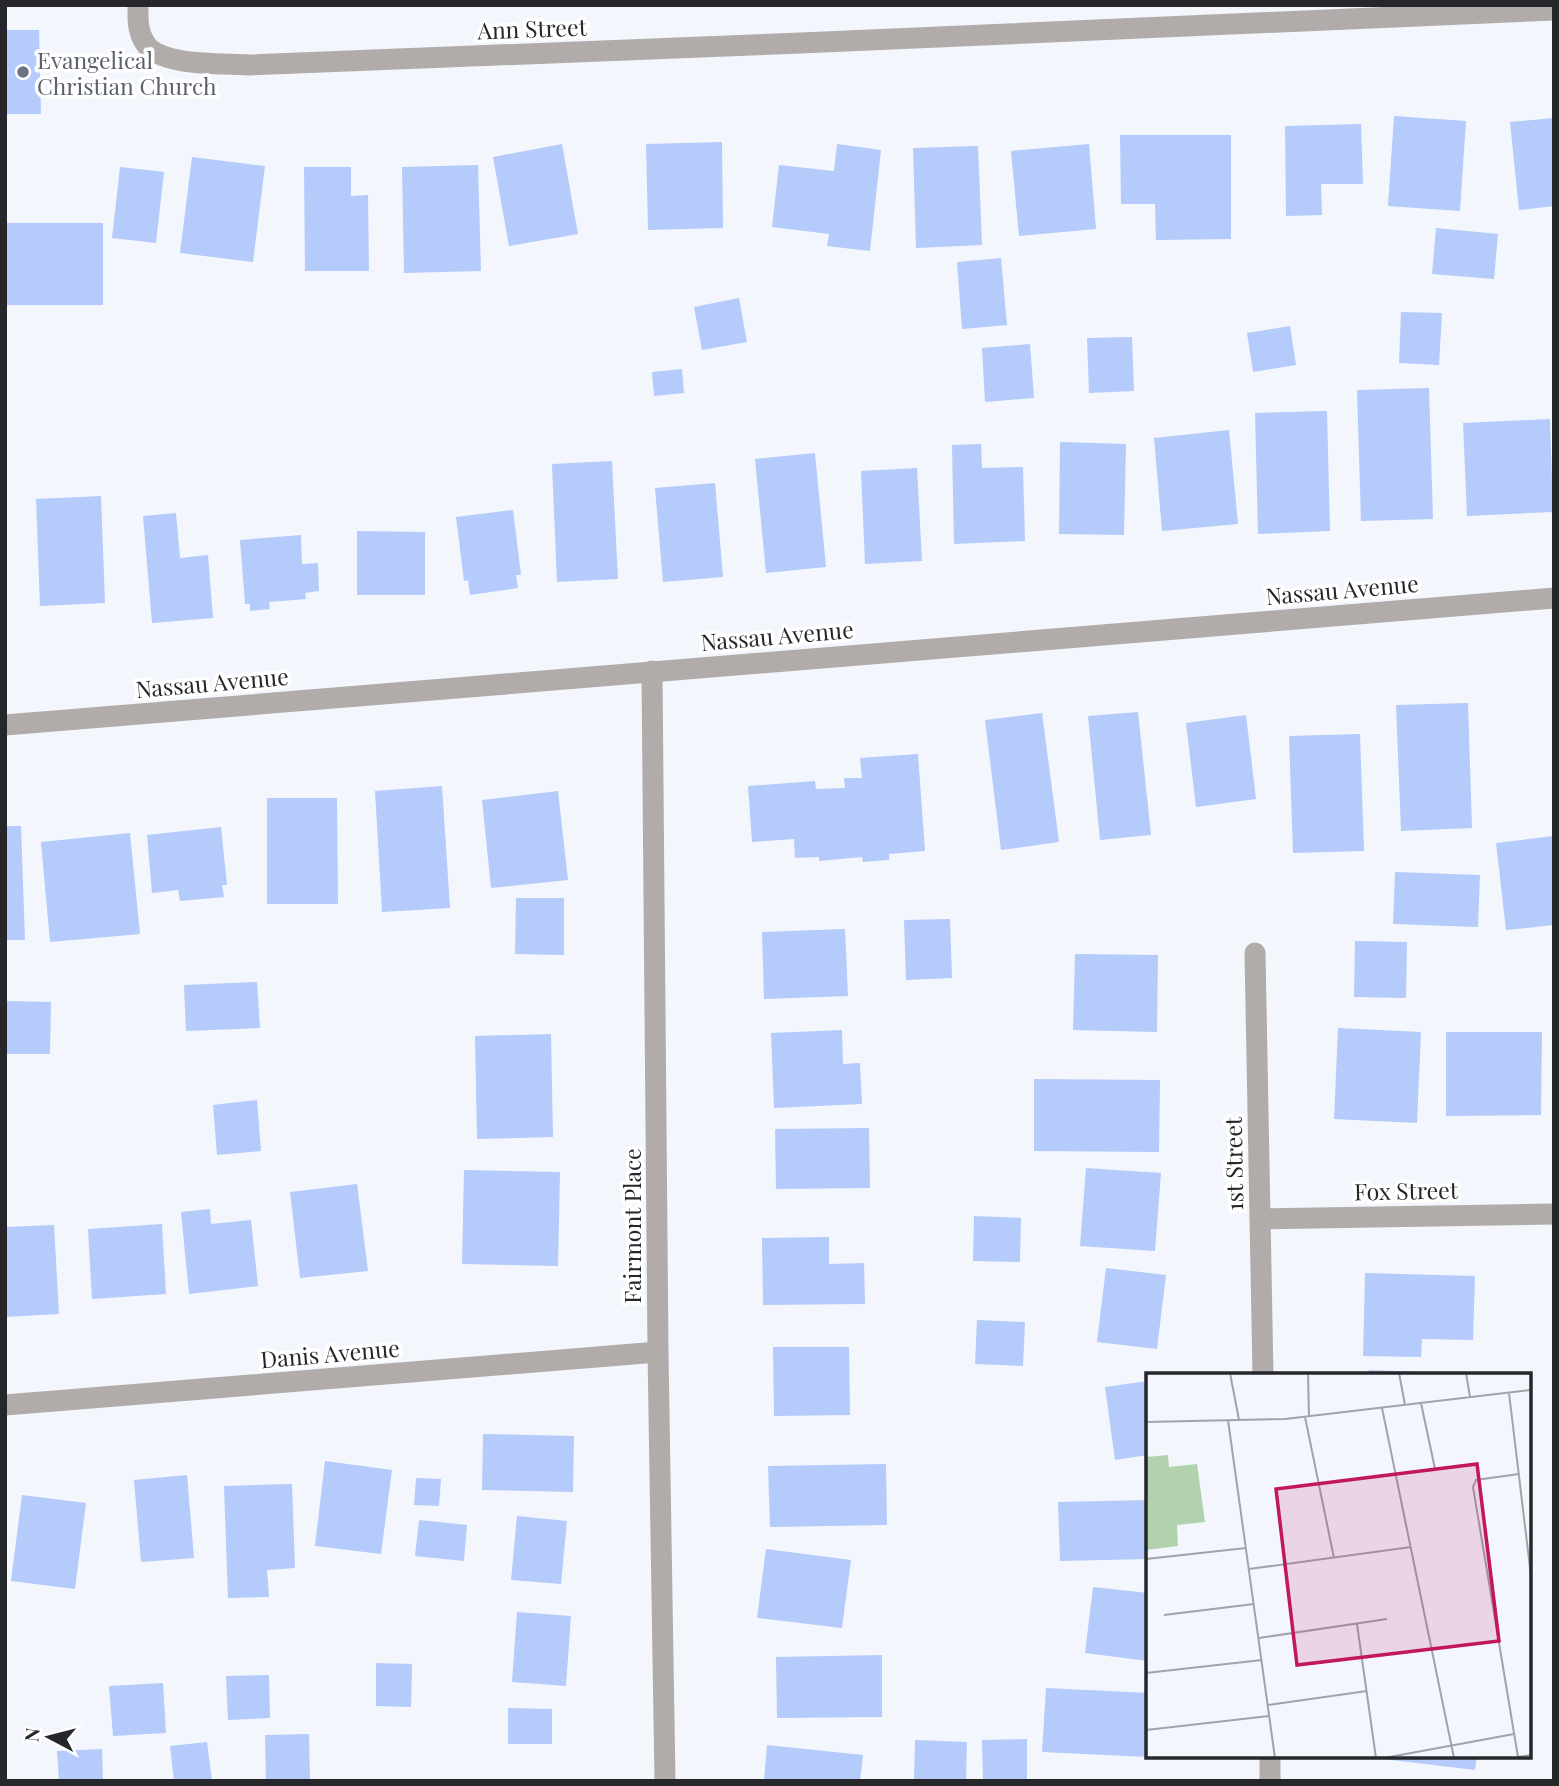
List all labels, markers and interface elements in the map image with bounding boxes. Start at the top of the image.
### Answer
street label: Ann Street [476,11,588,45]
place label: Evangelical Christian Church [37,44,217,101]
marker: Evangelical Christian Church [15,64,31,80]
street label: Nassau Avenue [1264,567,1420,611]
street label: Nassau Avenue [699,613,855,657]
street label: Nassau Avenue [134,660,290,704]
street label: 1st Street [1217,1116,1249,1211]
street label: Fairmont Place [616,1148,647,1304]
street label: Fox Street [1354,1174,1459,1206]
street label: Danis Avenue [259,1331,401,1375]
inset map [1146,1373,1531,1758]
north arrow [14,1702,84,1772]
text: N [17,1726,45,1743]

